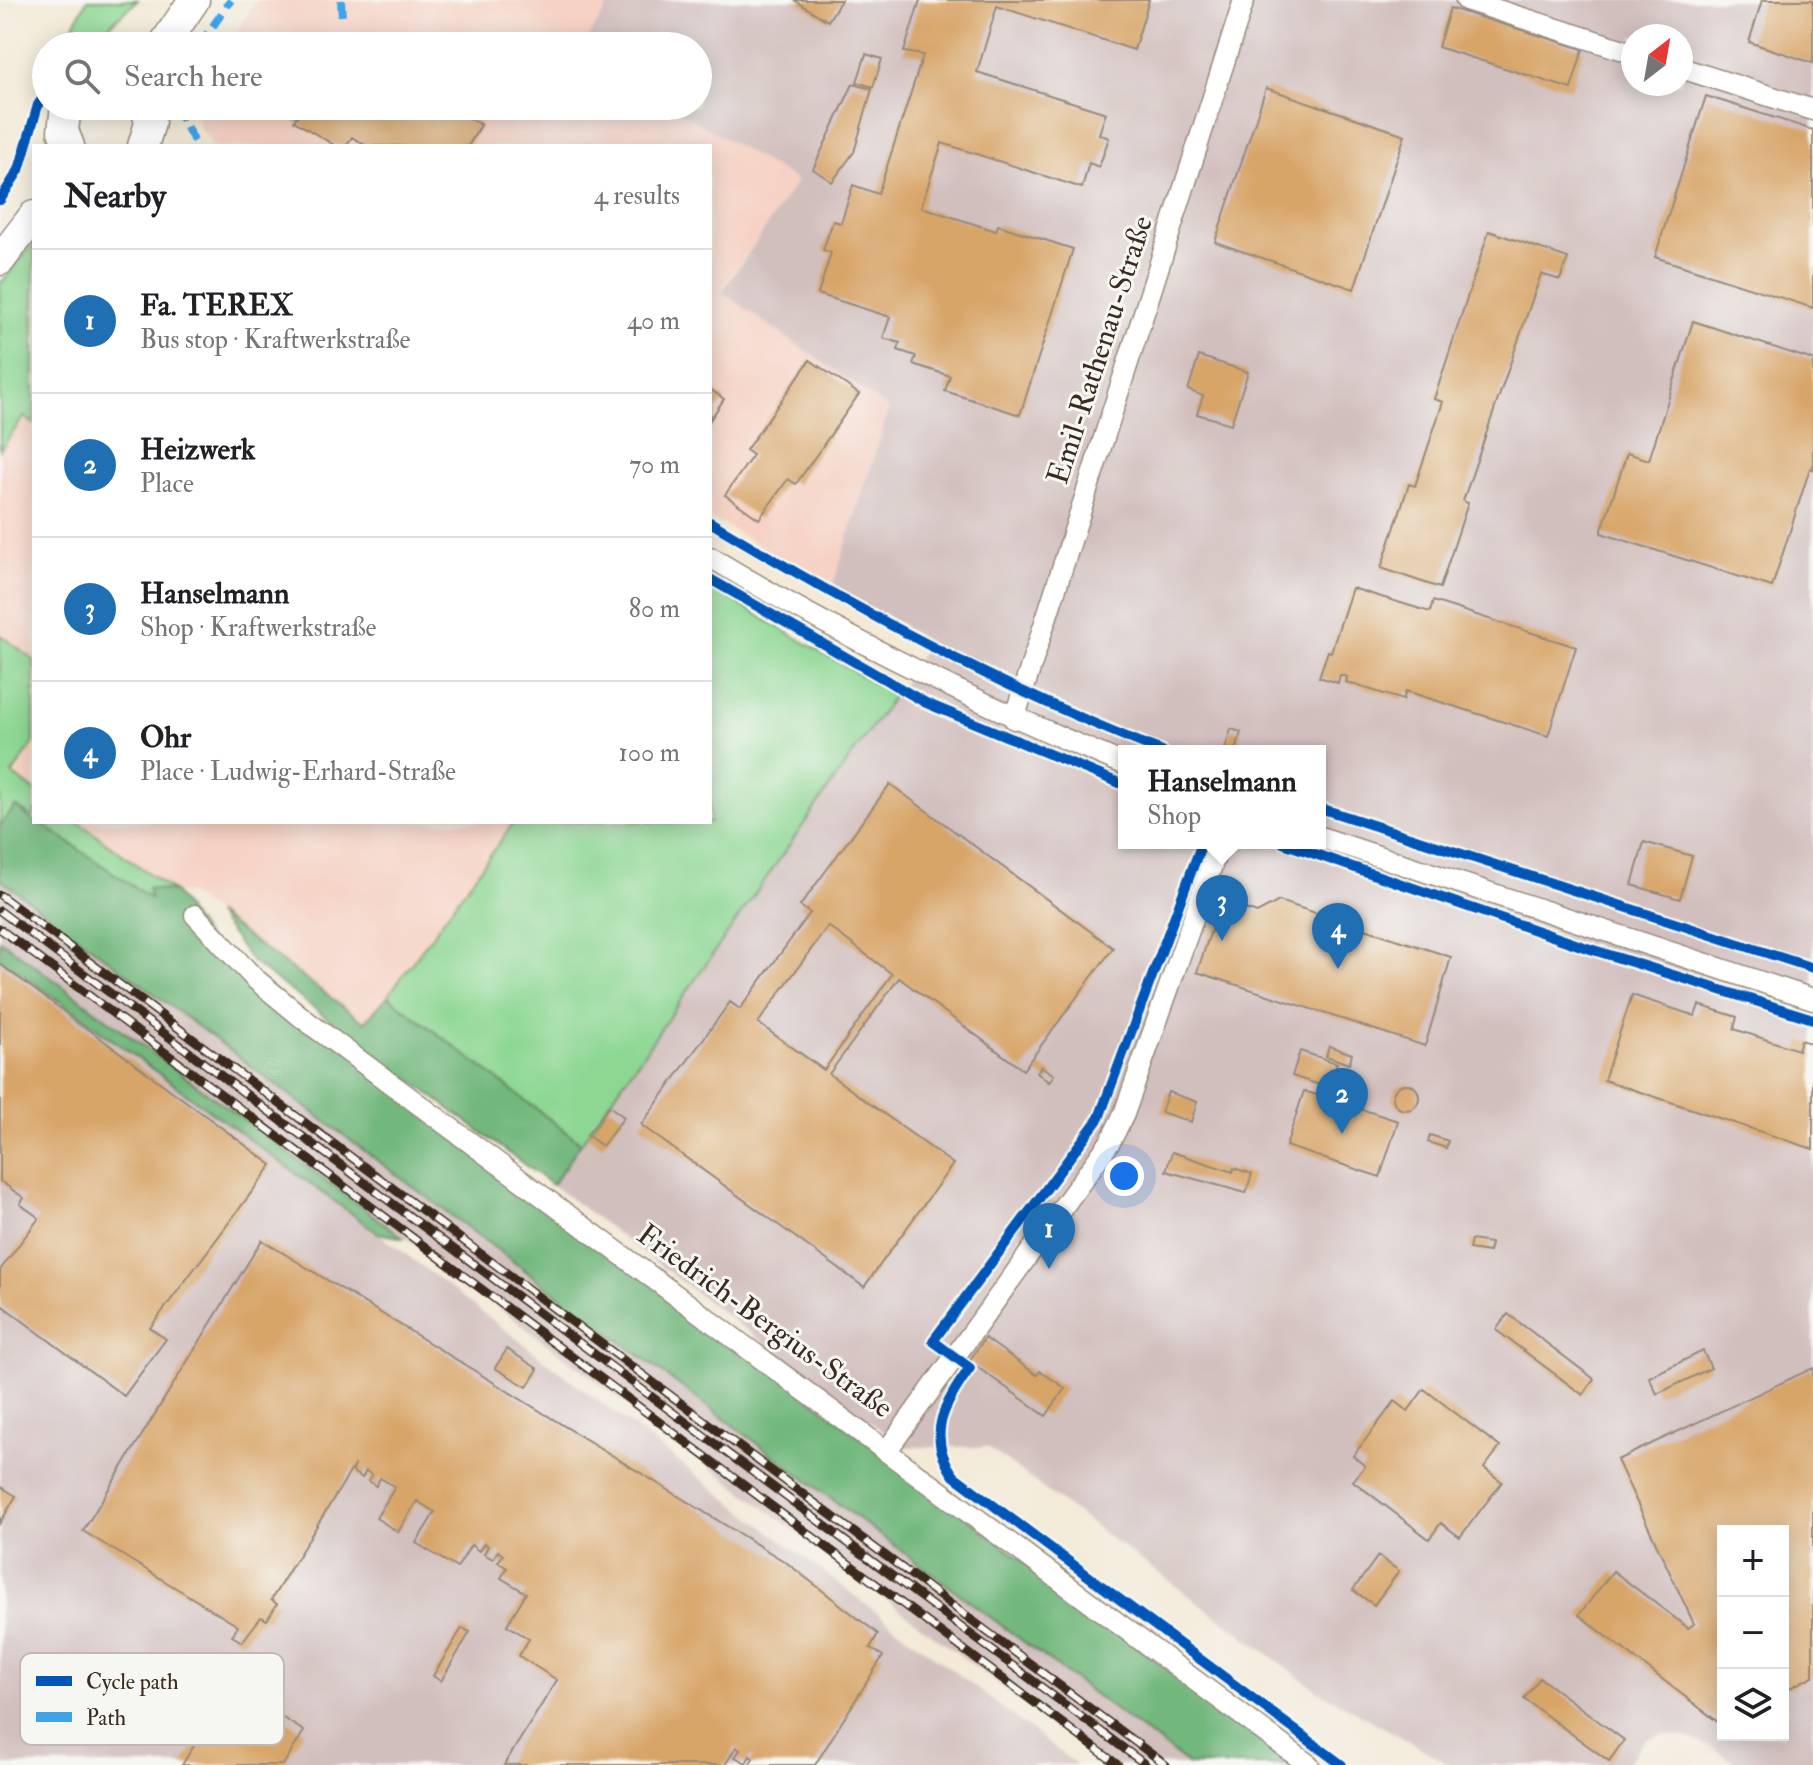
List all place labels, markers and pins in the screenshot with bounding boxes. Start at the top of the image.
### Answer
pin: 3 [1196,875,1248,941]
pin: 4 [1312,903,1364,969]
pin: 2 [1316,1068,1368,1134]
pin: 1 [1023,1203,1075,1269]

